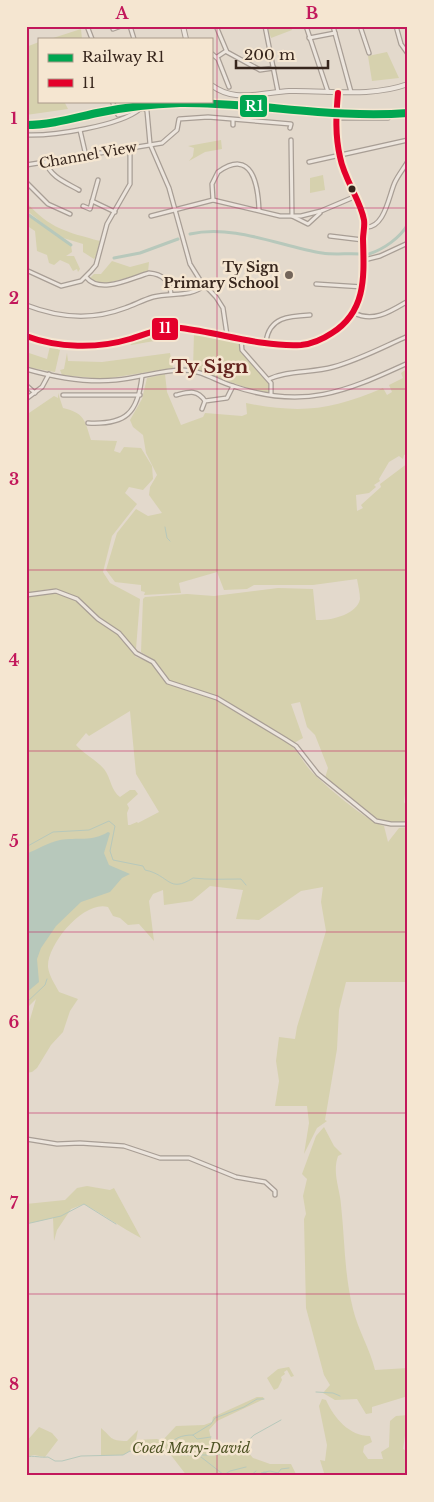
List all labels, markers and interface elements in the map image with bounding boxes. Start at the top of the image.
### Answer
text: A [115,3,130,23]
text: B [306,3,319,23]
legend [38,38,212,102]
scale bar [236,38,329,70]
text: 200 m [244,45,295,64]
text: Railway R1 [82,47,165,66]
text: 11 [82,73,95,92]
line badge: R1 [239,94,268,118]
text: R1 [245,97,263,115]
text: 1 [11,108,18,128]
street label: Channel View [38,138,139,172]
unlabelled marker [347,184,357,194]
place label: Ty Sign Primary School [163,258,279,292]
marker: Ty Sign Primary School [283,269,295,281]
text: 2 [9,288,19,308]
line badge: 11 [151,317,179,341]
text: 11 [159,319,171,337]
district label: Ty Sign [172,355,249,378]
text: 3 [9,469,19,489]
text: 4 [9,650,19,670]
text: 5 [9,831,19,851]
text: 6 [9,1012,20,1032]
text: 7 [10,1193,19,1213]
text: 8 [9,1374,19,1394]
park label: Coed Mary-David [132,1439,251,1457]

